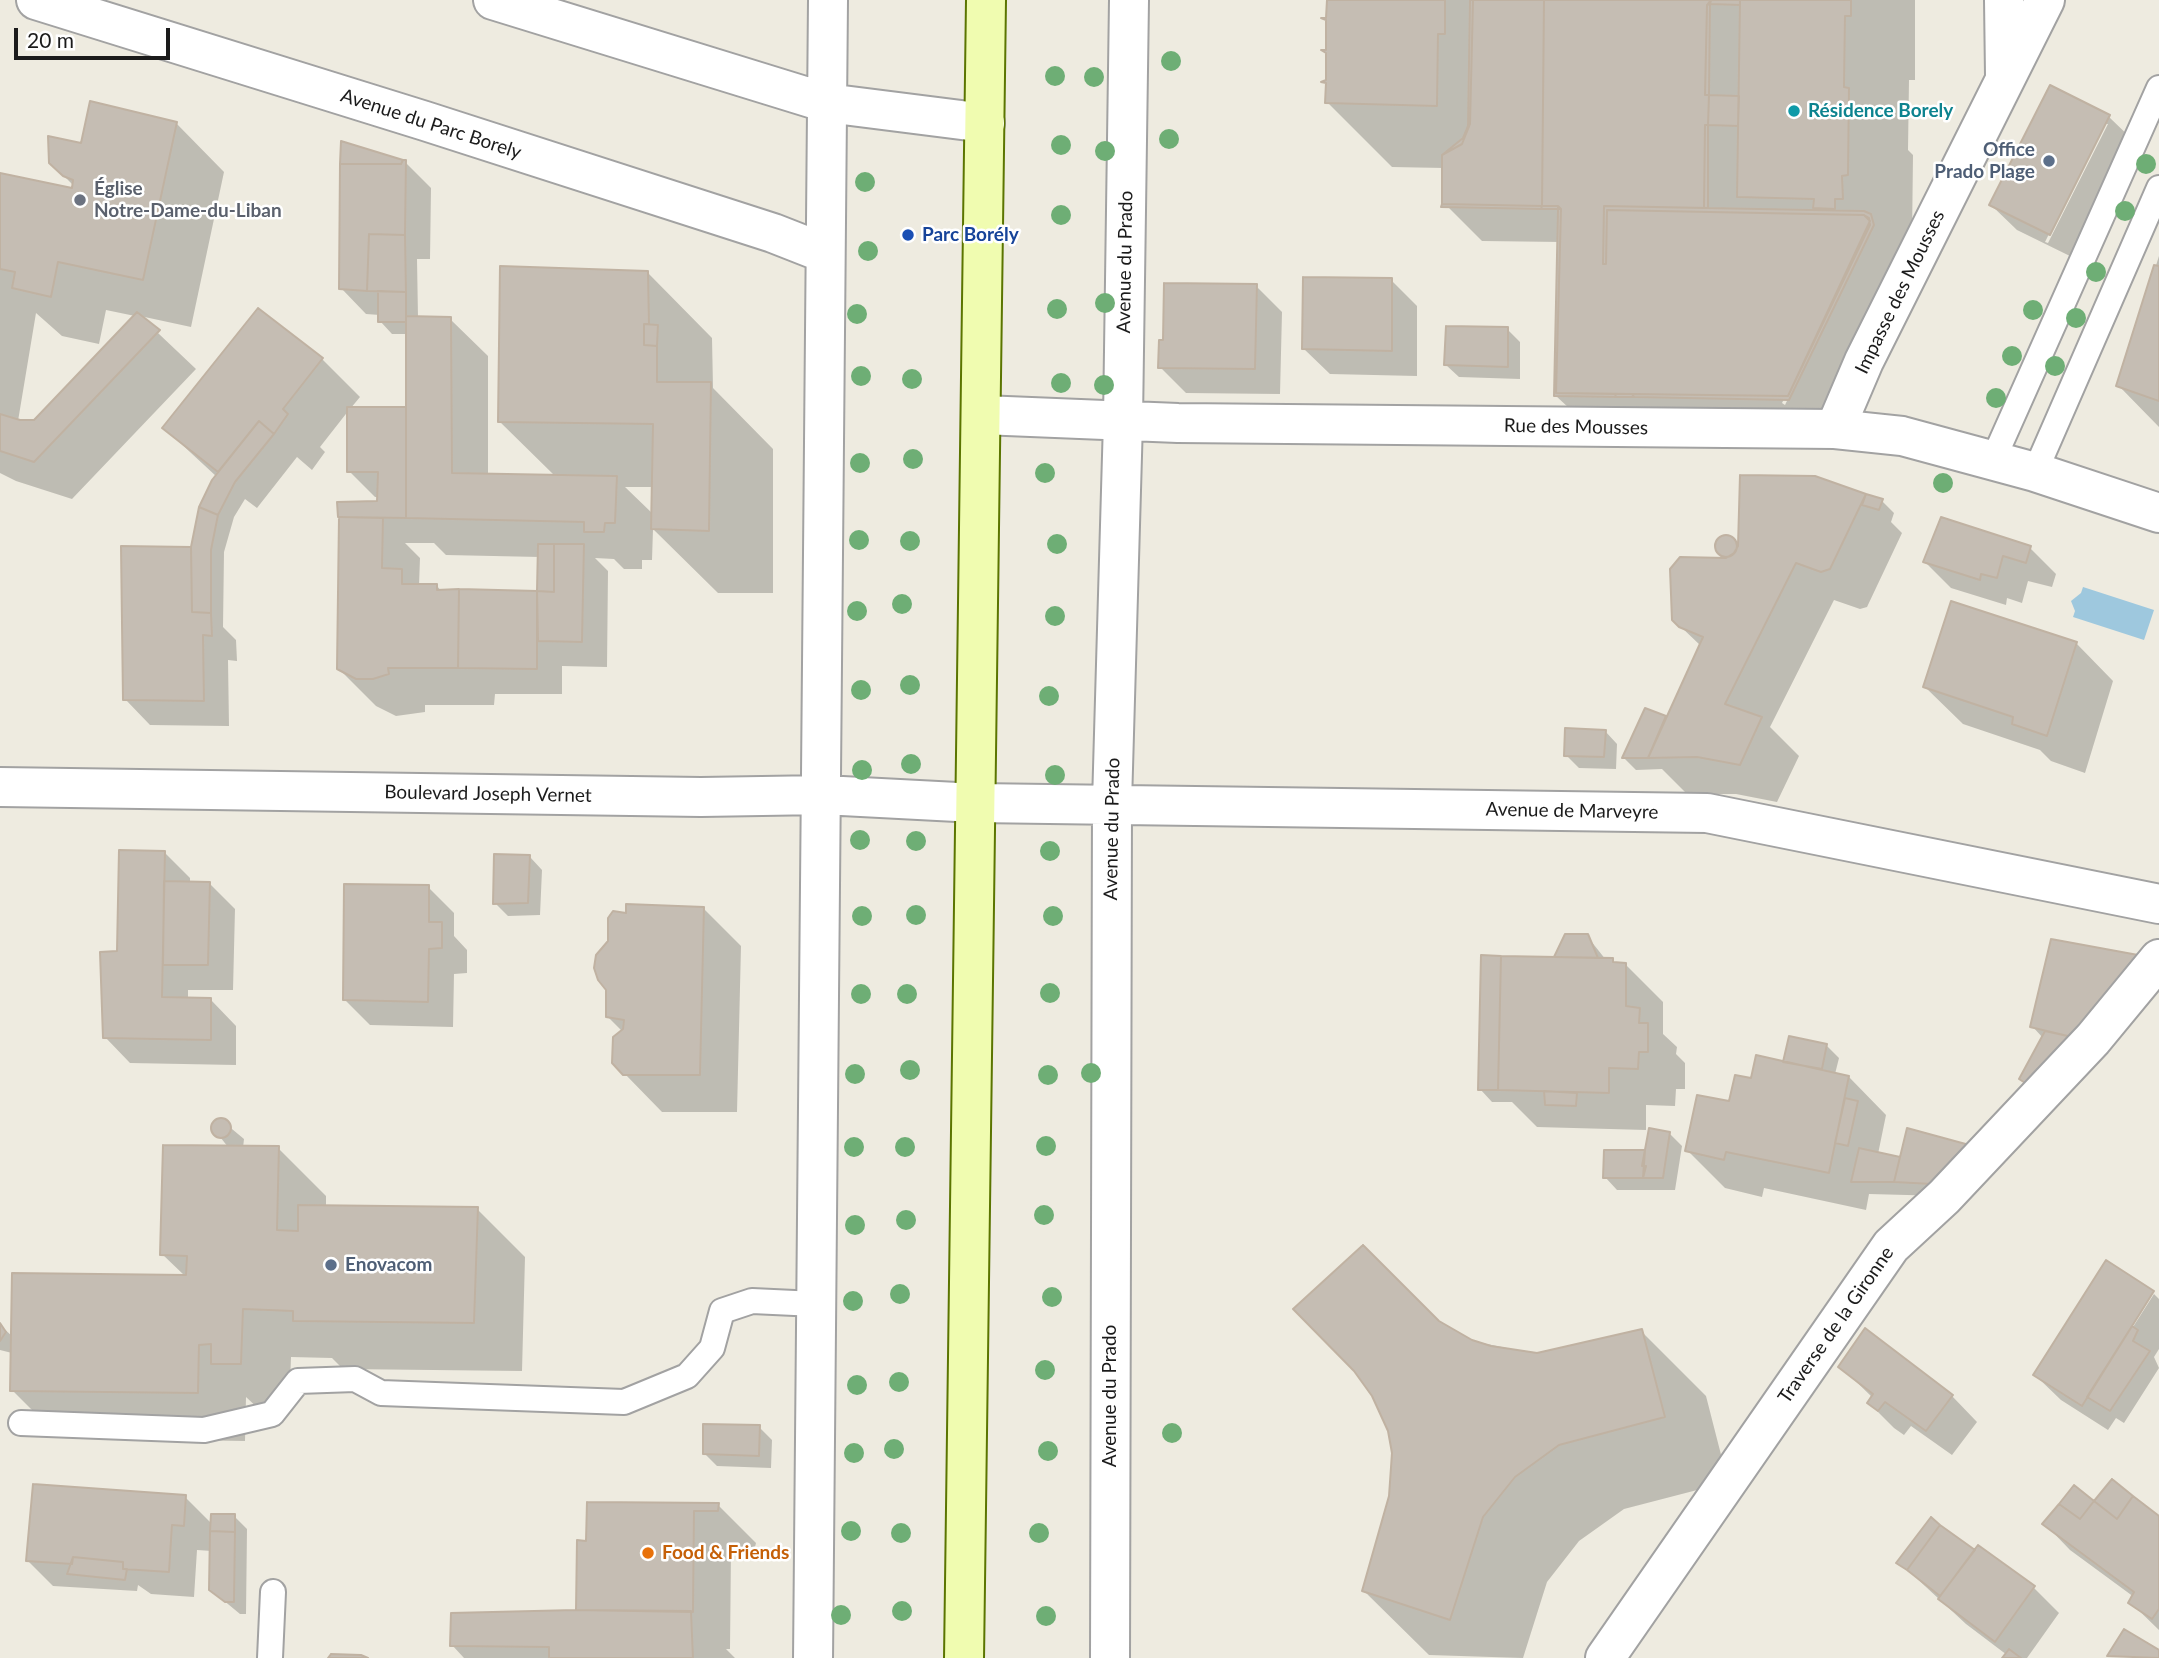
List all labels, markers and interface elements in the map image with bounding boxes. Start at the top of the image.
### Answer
scale bar [18,14,173,58]
text: 20 m [27,27,74,52]
street label: Avenue du Parc Borely [338,84,524,164]
place label: Résidence Borely [1808,100,1953,122]
marker: Résidence Borely [1786,103,1802,119]
place label: Office Prado Plage [1934,139,2035,183]
marker: Office Prado Plage [2041,153,2057,169]
place label: Église Notre-Dame-du-Liban [94,178,282,222]
street label: Avenue du Prado [1112,190,1138,334]
marker: Église Notre-Dame-du-Liban [72,192,88,208]
street label: Impasse des Mousses [1850,206,1950,378]
place label: Parc Borély [922,224,1019,246]
marker: Parc Borély [900,227,916,243]
street label: Rue des Mousses [1504,414,1648,440]
street label: Avenue du Prado [1099,757,1125,901]
street label: Boulevard Joseph Vernet [384,781,592,807]
street label: Avenue de Marveyre [1485,798,1659,824]
street label: Traverse de la Gironne [1773,1242,1899,1408]
place label: Enovacom [345,1254,432,1276]
marker: Enovacom [323,1257,339,1273]
street label: Avenue du Prado [1099,1325,1121,1467]
place label: Food & Friends [662,1542,789,1564]
marker: Food & Friends [640,1545,656,1561]

